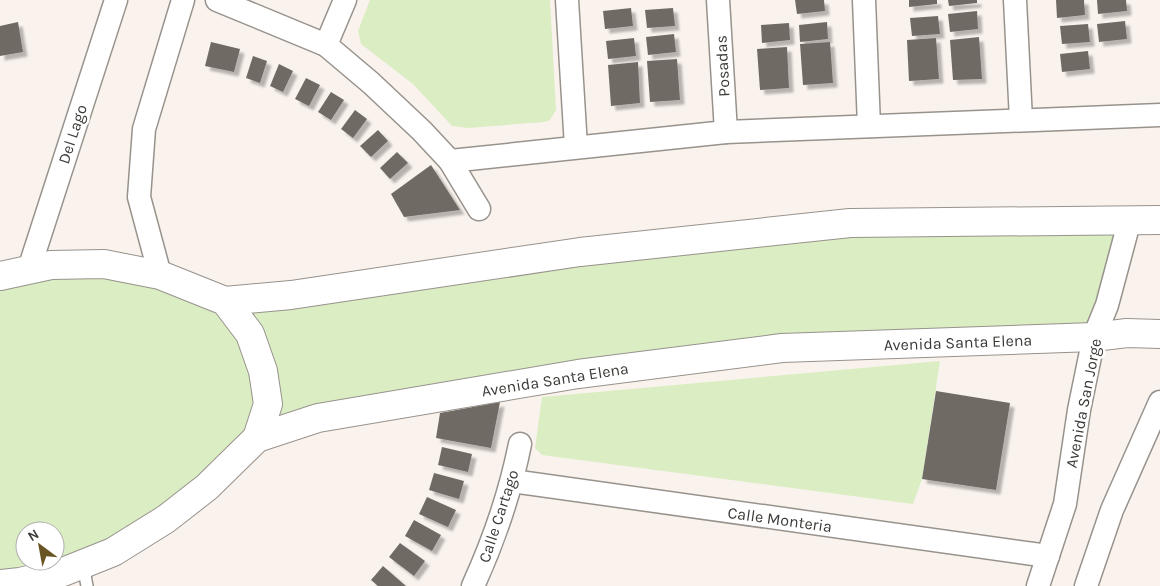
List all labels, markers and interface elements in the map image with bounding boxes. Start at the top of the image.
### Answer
street label: Posadas [711,35,734,97]
street label: Del Lago [54,102,91,166]
street label: Avenida Santa Elena [883,330,1033,355]
street label: Avenida San Jorge [1062,337,1105,469]
street label: Avenida Santa Elena [480,358,630,400]
street label: Calle Cartago [475,467,522,565]
street label: Calle Monteria [727,503,833,536]
north arrow [15,521,65,571]
text: N [25,526,42,545]

